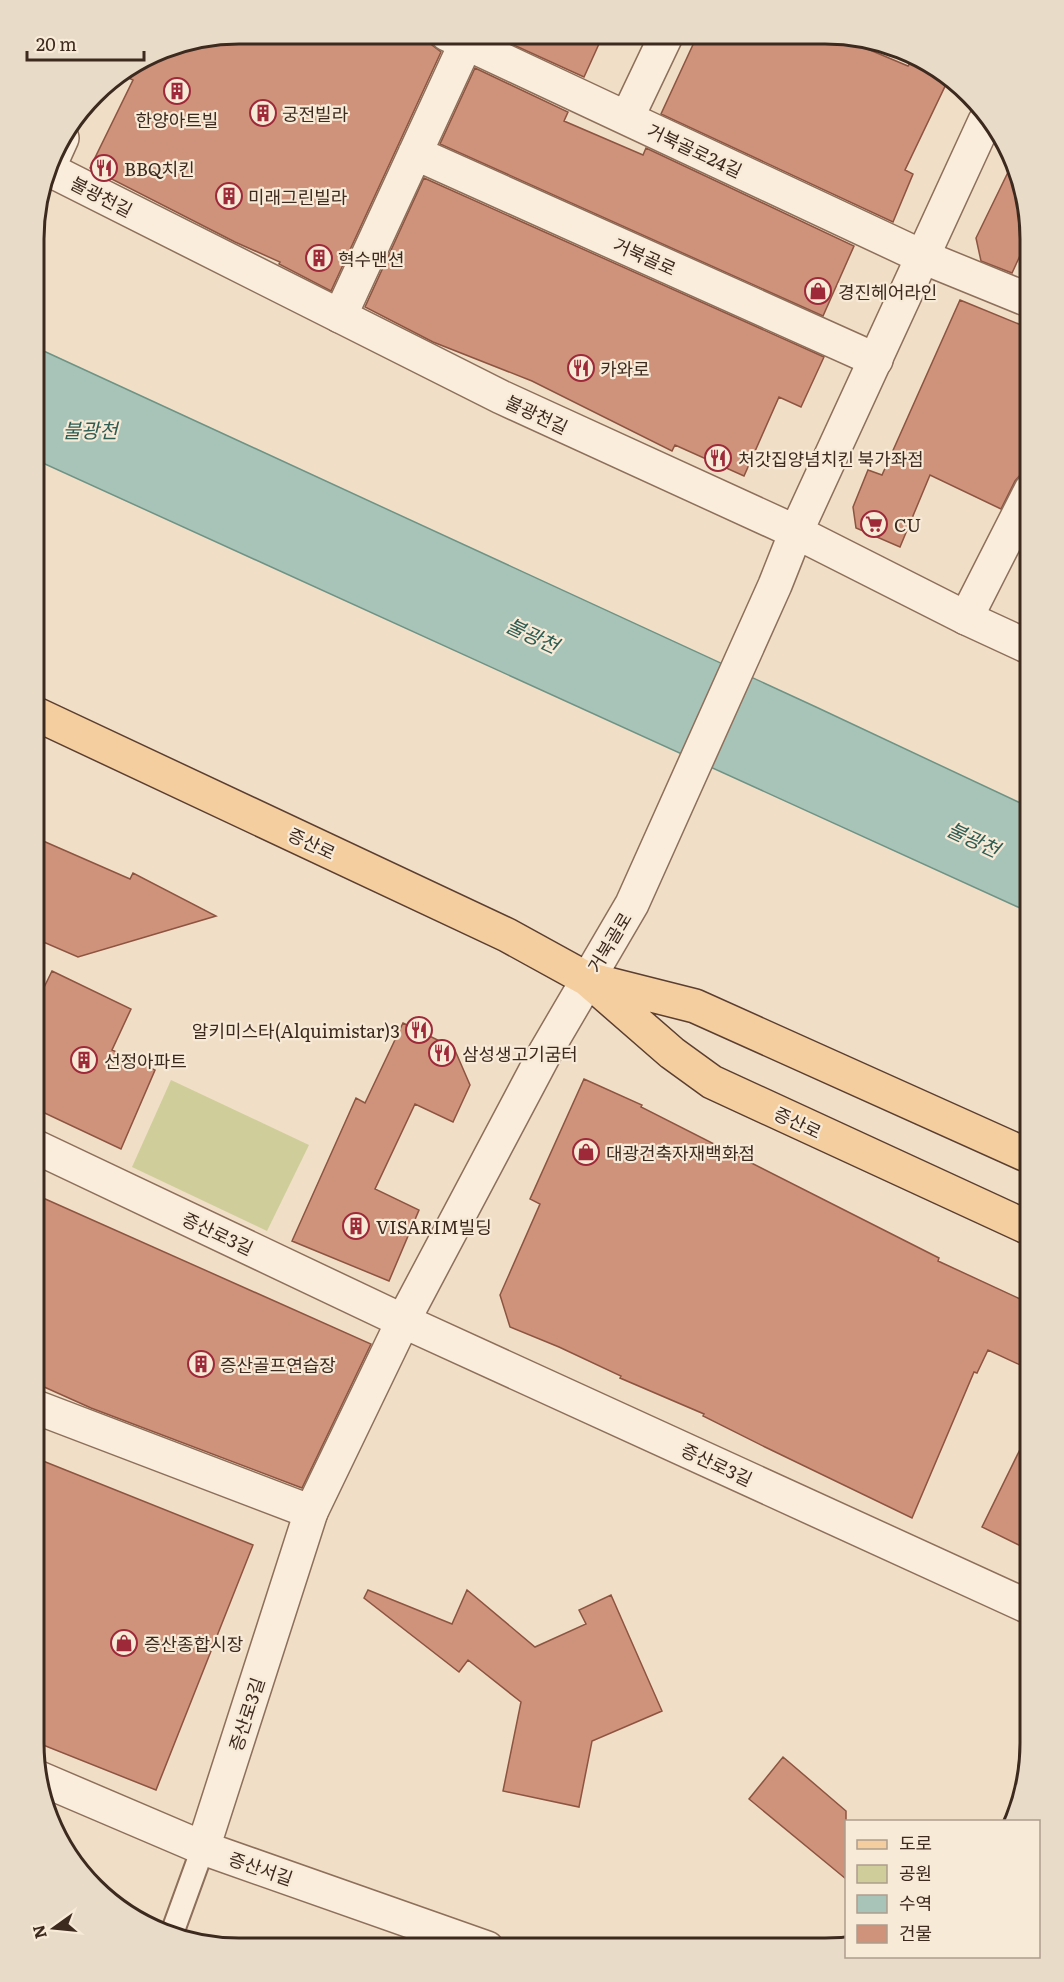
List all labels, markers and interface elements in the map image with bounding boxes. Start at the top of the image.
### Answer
scale bar [27,24,144,62]
text: 20 m [36,30,77,57]
building icon: 한양아트빌 [162,76,192,106]
building icon: 궁전빌라 [248,98,278,128]
place label: 궁전빌라 [282,100,349,127]
place label: 한양아트빌 [136,106,218,133]
street label: 거북골로24길 [643,116,747,184]
restaurant icon: BBQ치킨 [89,153,119,183]
place label: BBQ치킨 [124,155,195,182]
street label: 불광천길 [66,169,138,223]
building icon: 미래그린빌라 [214,181,244,211]
place label: 미래그린빌라 [248,183,348,210]
street label: 거북골로 [609,230,681,282]
building icon: 혁수맨션 [304,243,334,273]
place label: 혁수맨션 [338,245,404,272]
shop icon: 경진헤어라인 [803,276,833,306]
place label: 경진헤어라인 [838,278,937,305]
restaurant icon: 카와로 [566,353,596,383]
place label: 카와로 [600,355,650,382]
street label: 불광천길 [501,388,573,440]
water label: 불광천 [62,414,120,444]
restaurant icon: 처갓집양념치킨 북가좌점 [703,443,733,473]
place label: 처갓집양념치킨 북가좌점 [738,445,924,472]
supermarket icon: CU [859,509,889,539]
place label: CU [894,511,921,538]
water label: 불광천 [502,609,567,660]
water label: 불광천 [943,813,1008,864]
street label: 증산로 [284,820,340,866]
street label: 거북골로 [580,907,638,977]
restaurant icon: 알키미스타(Alquimistar)3 [404,1015,434,1045]
place label: 알키미스타(Alquimistar)3 [192,1017,400,1044]
restaurant icon: 삼성생고기굼터 [427,1038,457,1068]
place label: 삼성생고기굼터 [462,1040,578,1067]
building icon: 선정아파트 [69,1045,99,1075]
place label: 선정아파트 [104,1047,187,1074]
street label: 증산로 [770,1099,826,1145]
shop icon: 대광건축자재백화점 [571,1137,601,1167]
place label: 대광건축자재백화점 [606,1139,755,1166]
street label: 증산로3길 [178,1205,258,1261]
building icon: VISARIM빌딩 [341,1211,371,1241]
place label: VISARIM빌딩 [376,1213,492,1240]
building icon: 증산골프연습장 [186,1349,216,1379]
place label: 증산골프연습장 [220,1351,336,1378]
street label: 증산로3길 [677,1436,757,1492]
shop icon: 증산종합시장 [109,1628,139,1658]
place label: 증산종합시장 [144,1630,243,1657]
street label: 증산로3길 [221,1674,271,1754]
legend [845,1820,1040,1958]
text: 도로 [899,1829,932,1856]
street label: 증산서길 [225,1844,297,1892]
text: 공원 [899,1859,932,1886]
text: 수역 [899,1889,932,1916]
north arrow [24,1898,84,1958]
text: 건물 [899,1919,932,1946]
text: N [25,1923,52,1942]

